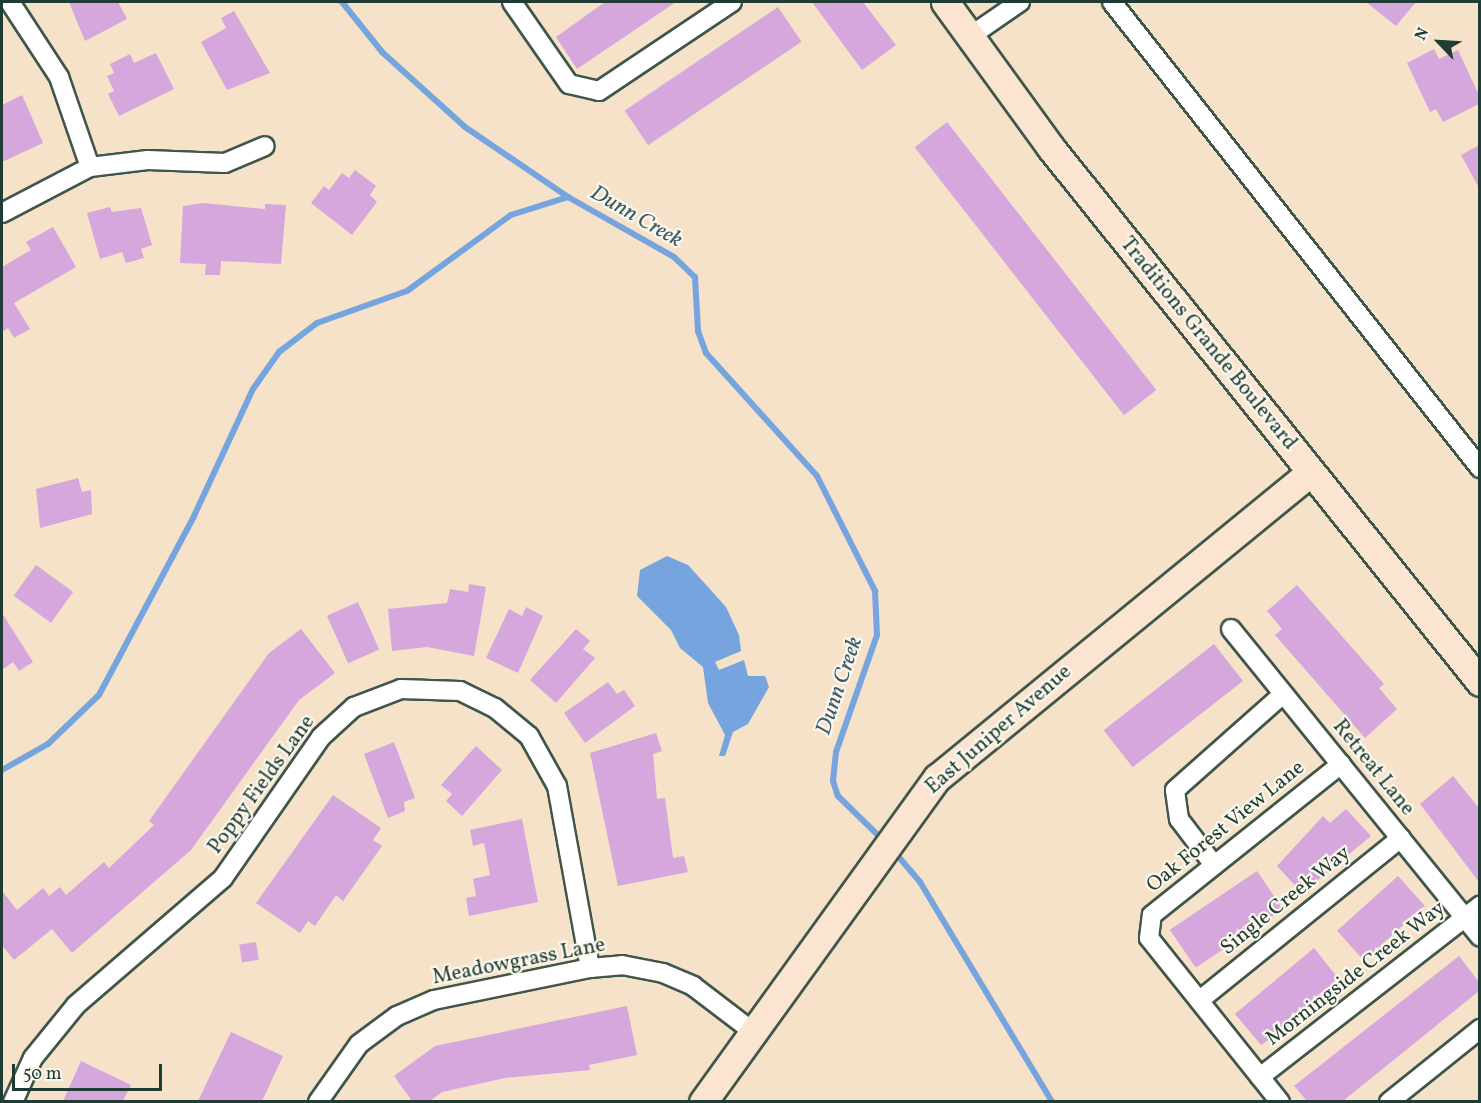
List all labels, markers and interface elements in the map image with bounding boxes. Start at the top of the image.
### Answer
north arrow [1409,12,1469,72]
text: N [1410,24,1435,44]
water label: Dunn Creek [585,180,687,254]
street label: Traditions Grande Boulevard [1114,232,1302,456]
water label: Dunn Creek [811,634,869,738]
street label: East Juniper Avenue [921,660,1077,800]
street label: Poppy Fields Lane [203,711,321,859]
street label: Retreat Lane [1327,715,1419,821]
street label: Oak Forest View Lane [1141,755,1311,899]
street label: Single Creek Way [1216,841,1356,961]
street label: Morningside Creek Way [1261,896,1451,1052]
street label: Meadowgrass Lane [430,933,608,991]
scale bar [15,1052,165,1090]
text: 50 m [23,1062,62,1087]

